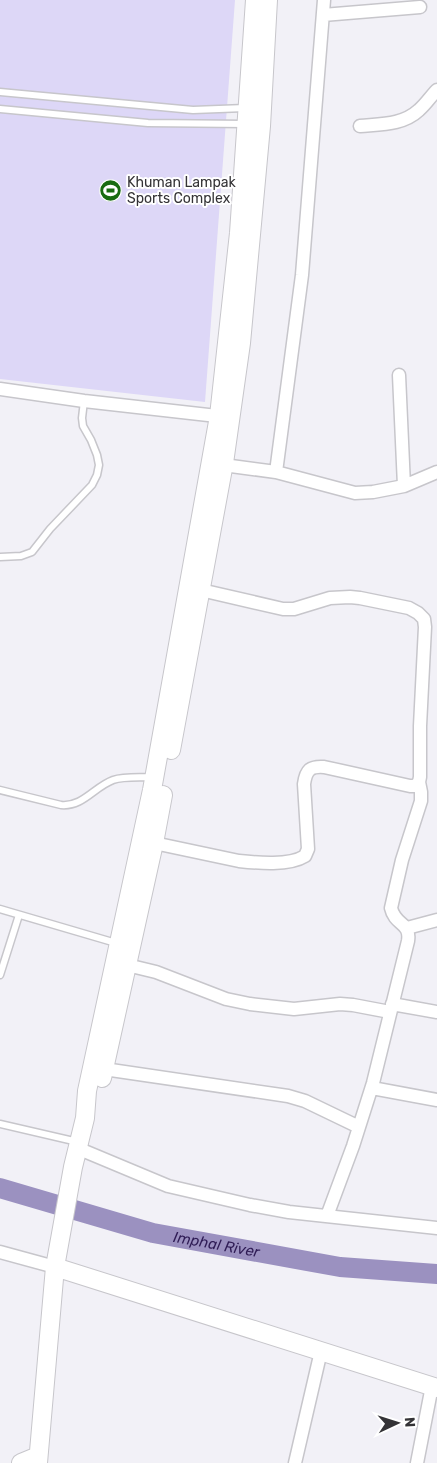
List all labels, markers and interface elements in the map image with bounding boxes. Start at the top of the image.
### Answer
place label: Khuman Lampak Sports Complex [127,174,237,207]
sports icon: Khuman Lampak Sports Complex [99,178,123,202]
water label: Imphal River [172,1228,262,1261]
north arrow [372,1398,422,1448]
text: N [401,1417,418,1428]

